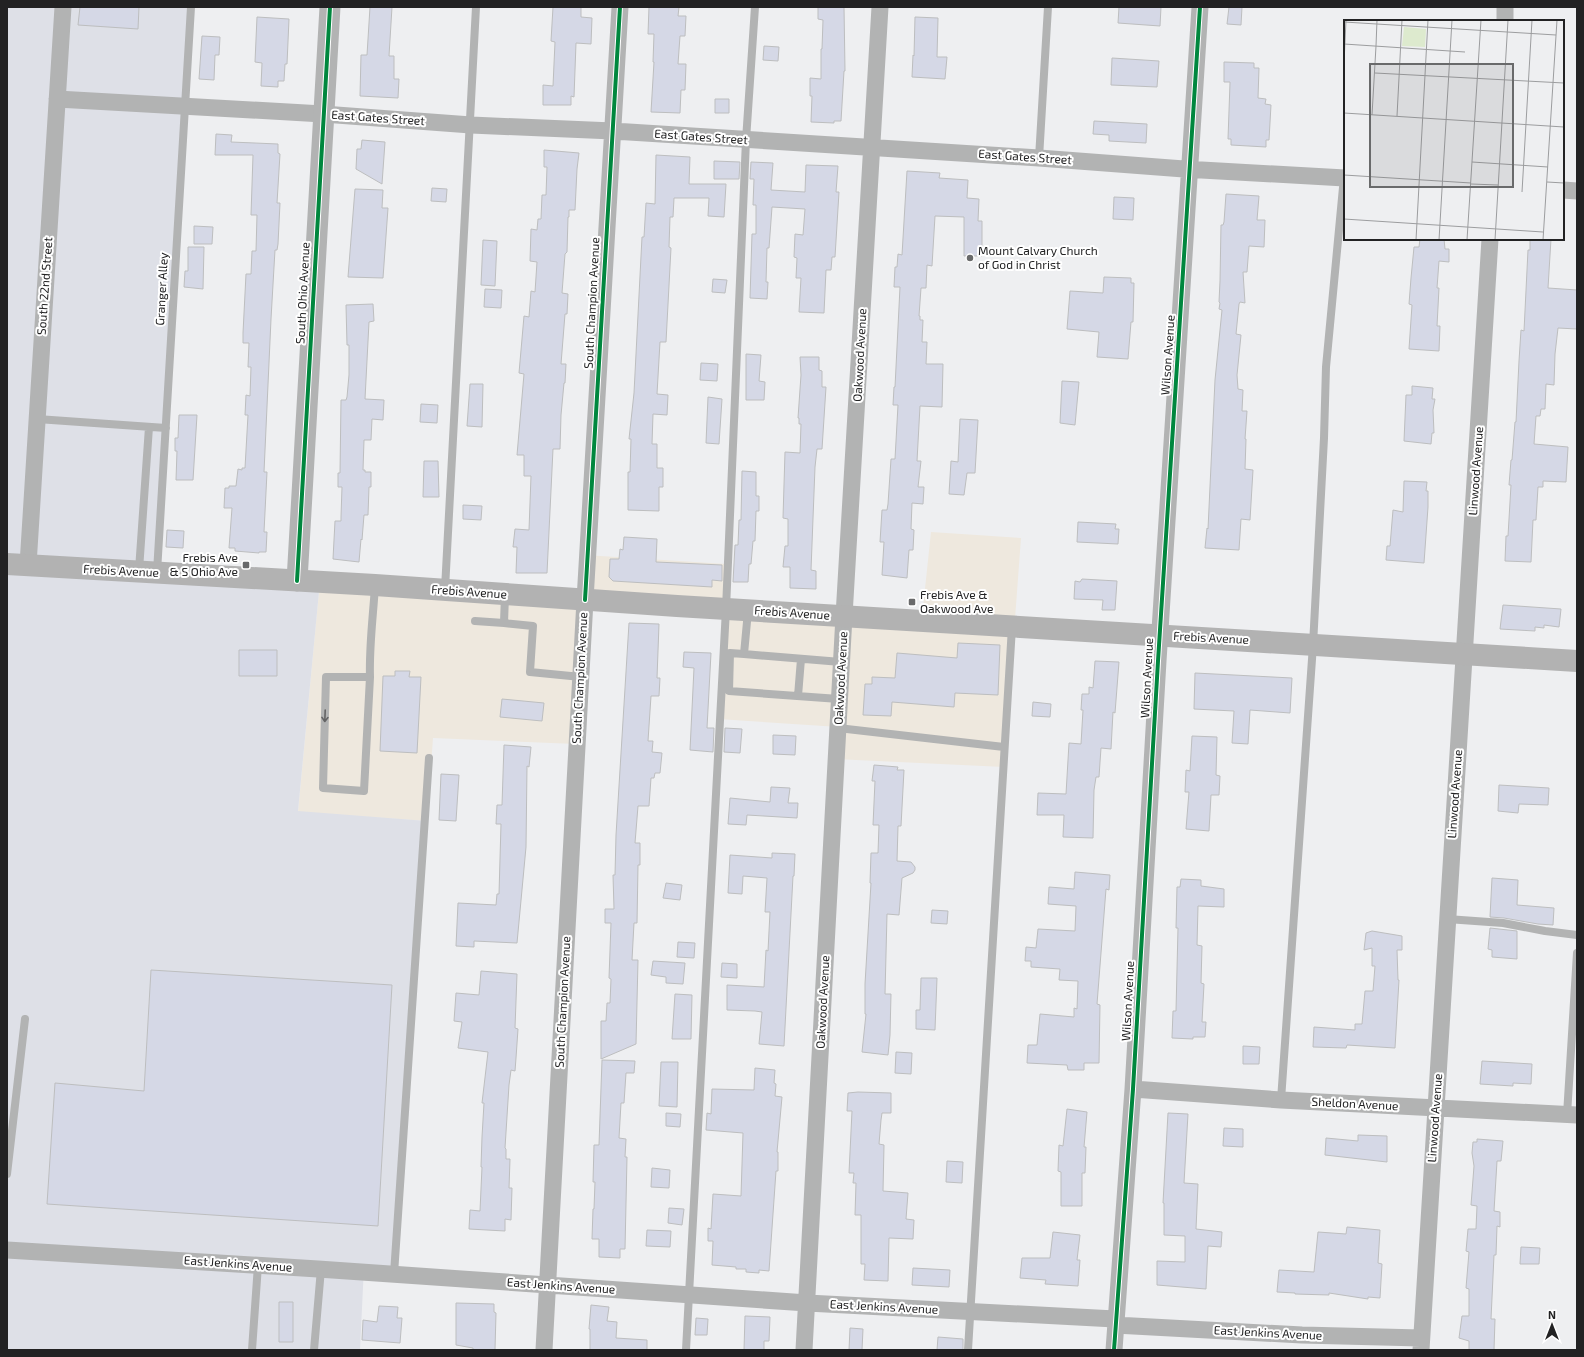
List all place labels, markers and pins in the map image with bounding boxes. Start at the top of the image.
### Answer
place label: Mount Calvary Church of God in Christ [978,243,1098,271]
marker: Mount Calvary Church of God in Christ [965,253,975,263]
place label: Frebis Ave & S Ohio Ave [170,550,238,578]
marker: Frebis Ave & S Ohio Ave [241,560,251,570]
place label: Frebis Ave & Oakwood Ave [920,587,993,615]
marker: Frebis Ave & Oakwood Ave [907,597,917,607]

